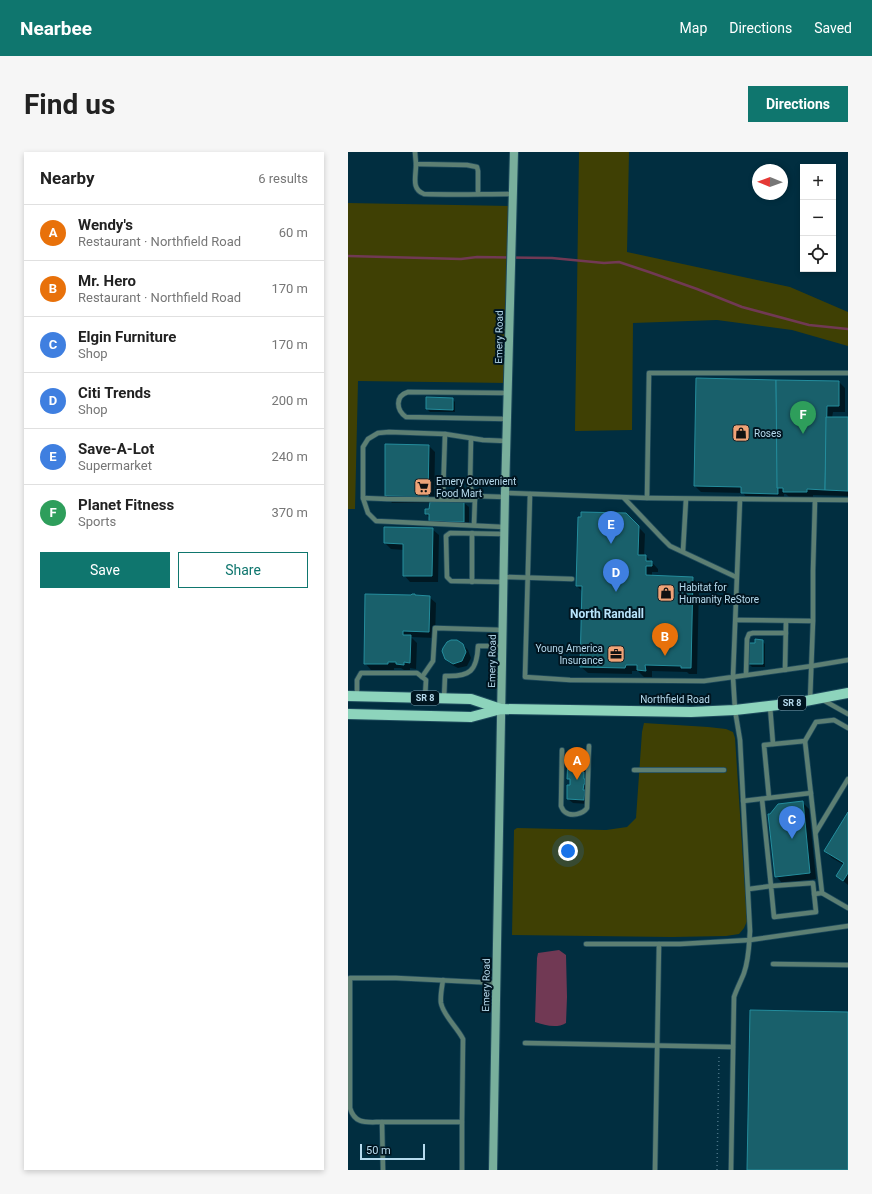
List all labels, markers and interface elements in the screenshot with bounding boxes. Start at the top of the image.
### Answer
text: Nearbee [20,17,92,40]
text: Map [680,20,707,36]
text: Directions [729,20,792,36]
text: Saved [814,20,852,36]
button: Directions [748,86,848,122]
text: Find us [24,88,115,121]
north arrow [752,164,788,200]
map controls [800,164,836,272]
button: + [800,164,836,200]
text: Nearby [40,168,95,188]
text: 6 results [258,171,308,186]
button: − [800,200,836,236]
text: Wendy's [78,216,133,234]
text: A [49,225,57,240]
text: 60 m [279,225,308,240]
text: Restaurant · Northfield Road [78,234,241,249]
button: locate [800,236,836,272]
text: Mr. Hero [78,272,136,290]
text: B [49,281,57,296]
text: 170 m [271,281,308,296]
text: Restaurant · Northfield Road [78,290,241,305]
street label: Emery Road [493,310,505,364]
text: Elgin Furniture [78,328,176,346]
text: C [49,337,57,352]
text: 170 m [271,337,308,352]
text: Shop [78,346,108,361]
text: Citi Trends [78,384,151,402]
text: D [49,393,57,408]
text: 200 m [271,393,308,408]
pin: F [790,401,816,434]
text: Shop [78,402,108,417]
shop icon: Roses [731,423,751,443]
place label: Roses [754,428,782,439]
text: Save-A-Lot [78,440,154,458]
text: E [49,449,57,464]
text: 240 m [271,449,308,464]
text: Supermarket [78,458,152,473]
place label: Emery Convenient Food Mart [436,476,516,499]
supermarket icon: Emery Convenient Food Mart [413,477,433,497]
text: Planet Fitness [78,496,174,514]
text: F [49,505,57,520]
text: 370 m [271,505,308,520]
pin: E [598,511,624,544]
text: Sports [78,514,116,529]
button: Save [40,552,170,588]
button: Share [178,552,308,588]
pin: D [603,559,629,592]
place label: Habitat for Humanity ReStore [679,582,759,605]
shop icon: Habitat for Humanity ReStore [656,583,676,603]
district label: North Randall [570,607,644,621]
pin: B [652,623,678,656]
street label: Emery Road [486,634,498,688]
place label: Young America Insurance [535,643,603,666]
office icon: Young America Insurance [606,644,626,664]
road number: SR 8 [411,691,439,705]
street label: Northfield Road [640,694,710,705]
road number: SR 8 [778,696,806,710]
pin: A [564,747,590,780]
pin: C [779,806,805,839]
your location [558,841,578,861]
street label: Emery Road [480,958,492,1012]
scale bar [360,1142,425,1161]
text: 50 m [366,1144,391,1157]

